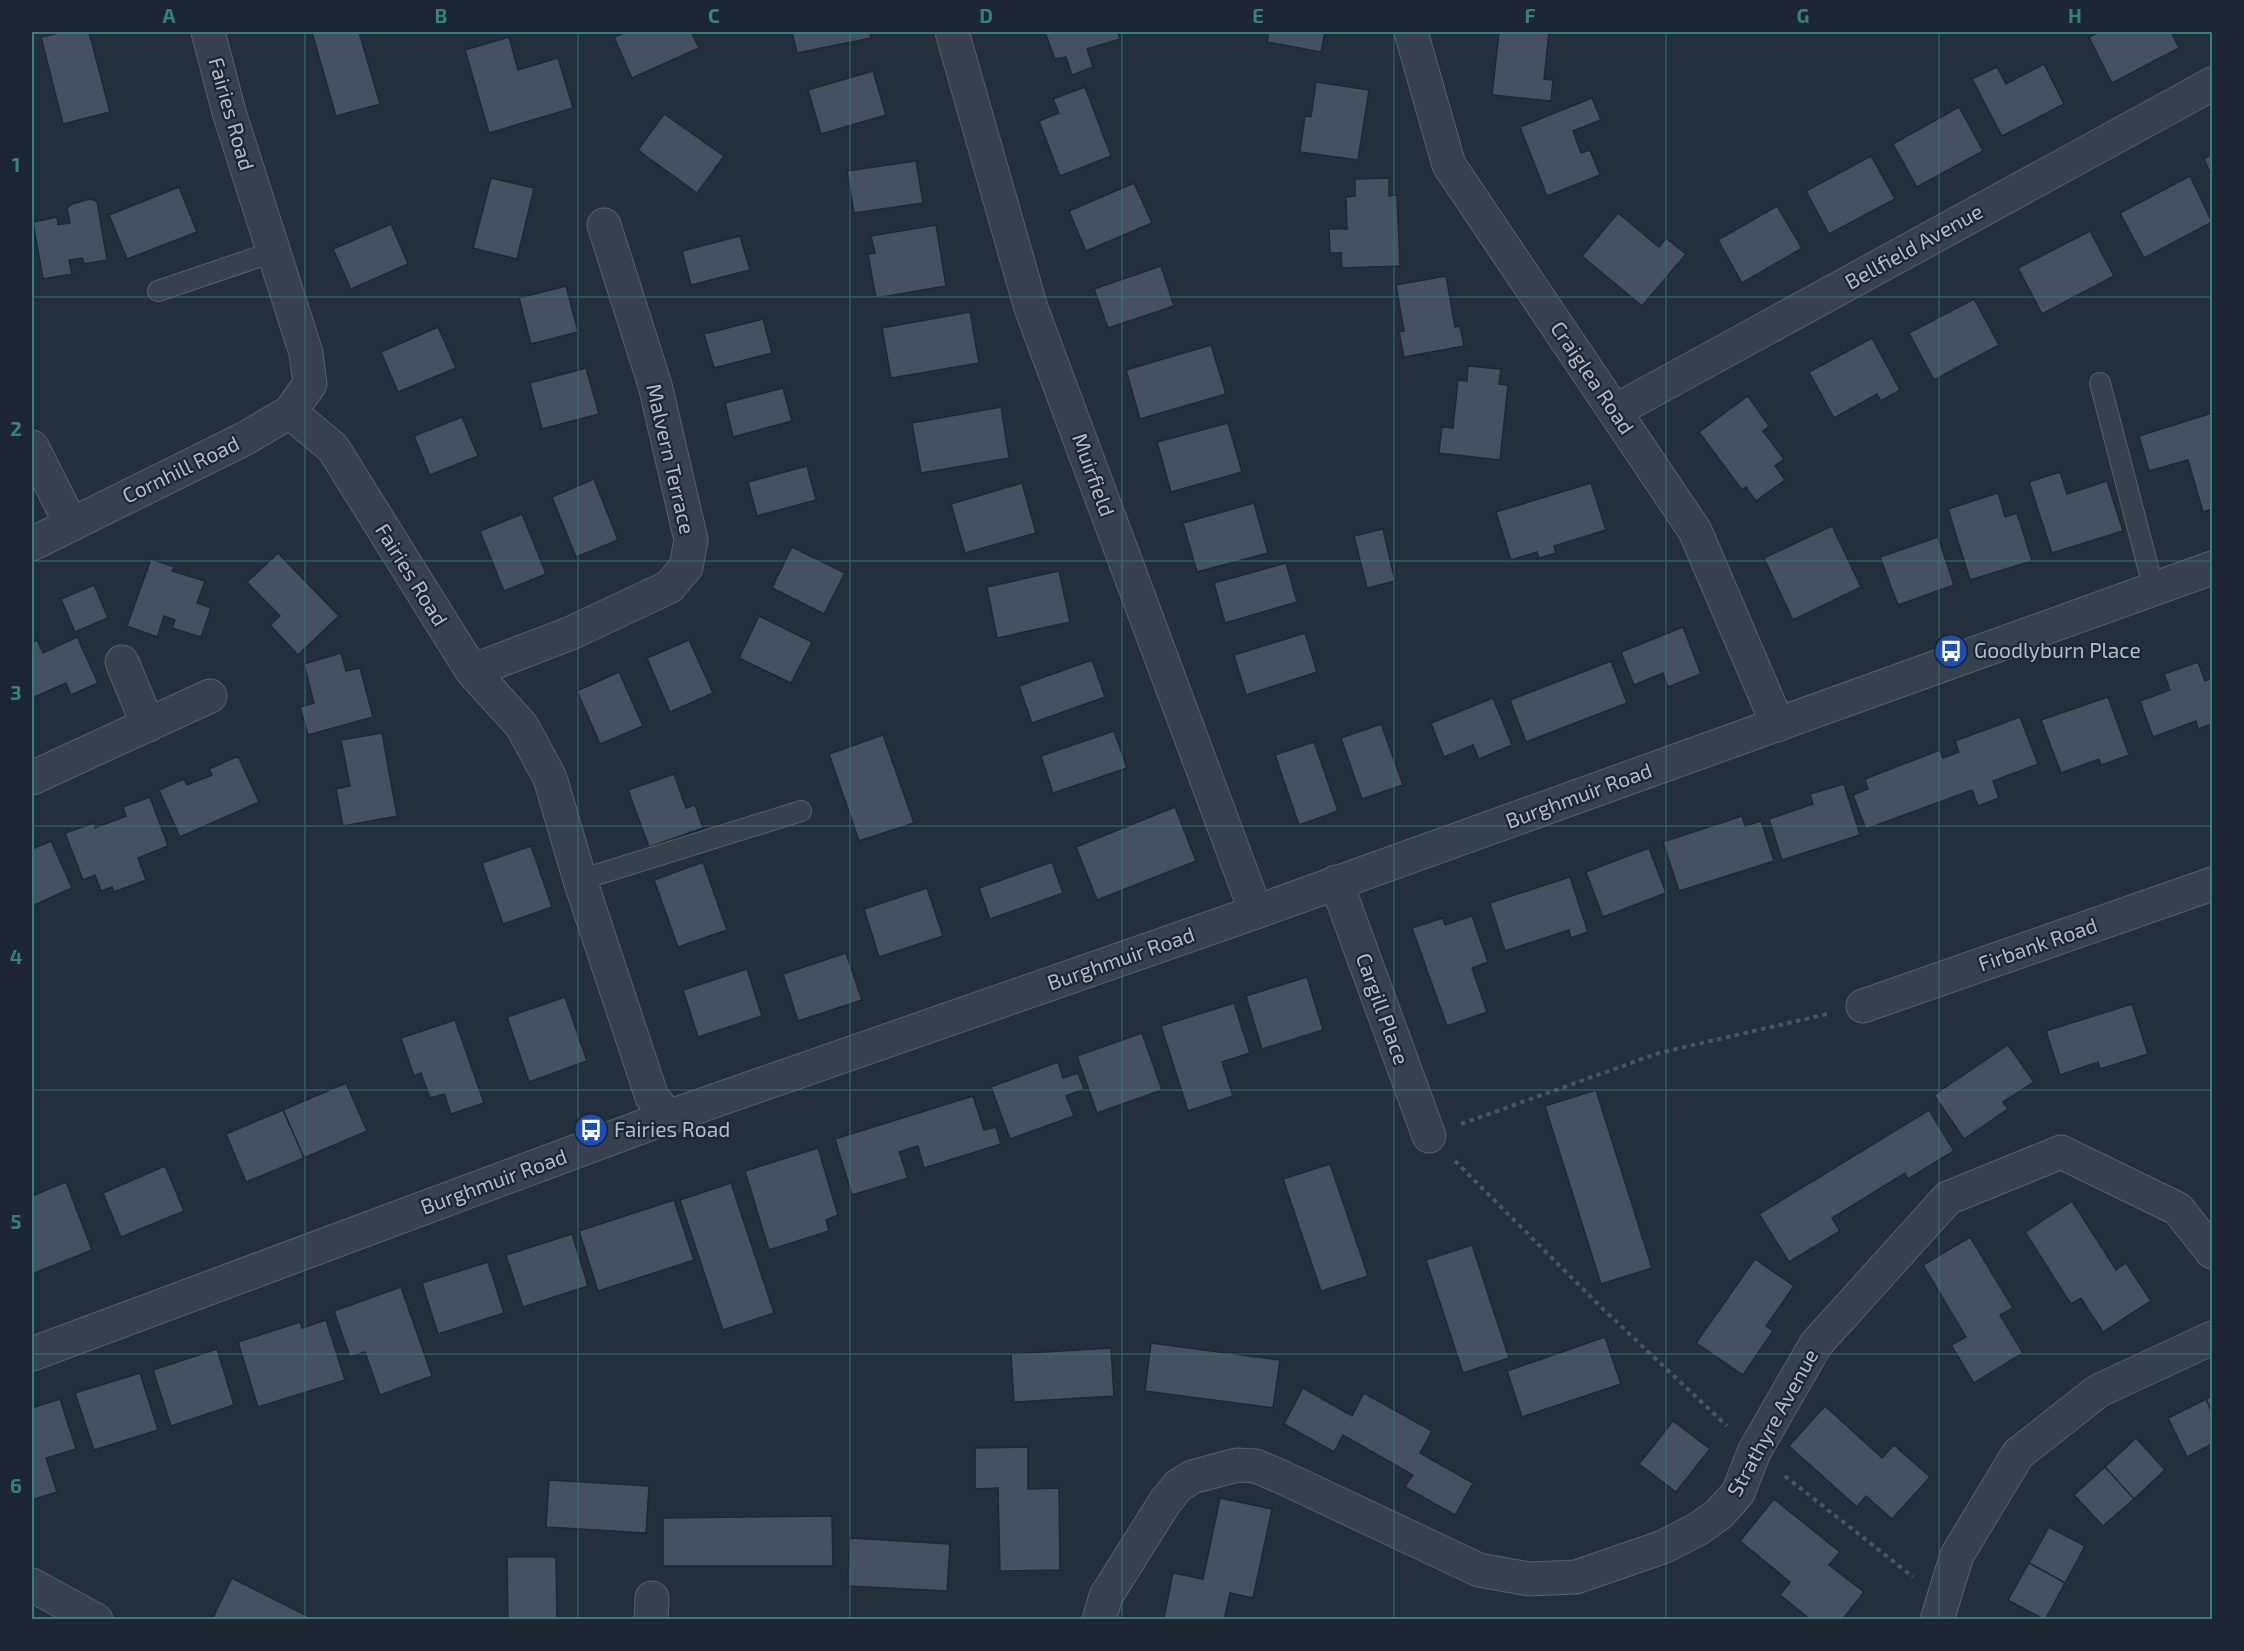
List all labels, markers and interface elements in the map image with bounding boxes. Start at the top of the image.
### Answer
text: A [162,3,176,27]
text: B [435,3,447,27]
text: C [708,3,720,27]
text: D [979,3,993,27]
text: E [1252,3,1264,27]
text: F [1524,3,1536,27]
text: G [1797,3,1809,27]
text: H [2068,3,2082,27]
street label: Fairies Road [204,54,260,173]
text: 1 [12,152,20,176]
street label: Bellfield Avenue [1840,198,1986,294]
street label: Craiglea Road [1546,316,1640,438]
street label: Malvern Terrace [642,381,701,536]
text: 2 [10,416,22,440]
street label: Cornhill Road [118,430,243,508]
street label: Muirfield [1068,430,1121,519]
street label: Fairies Road [371,518,454,630]
bus stop icon: Goodlyburn Place [1933,633,1969,669]
place label: Goodlyburn Place [1974,637,2141,662]
text: 3 [10,680,22,704]
street label: Burghmuir Road [1502,757,1655,833]
street label: Firbank Road [1975,912,2100,976]
street label: Burghmuir Road [1044,921,1197,994]
text: 4 [10,944,23,968]
street label: Cargill Place [1352,949,1415,1068]
bus stop icon: Fairies Road [573,1112,609,1148]
place label: Fairies Road [614,1116,730,1141]
street label: Burghmuir Road [417,1143,570,1219]
text: 5 [10,1209,22,1233]
street label: Strathyre Avenue [1721,1344,1823,1500]
text: 6 [10,1473,22,1497]

